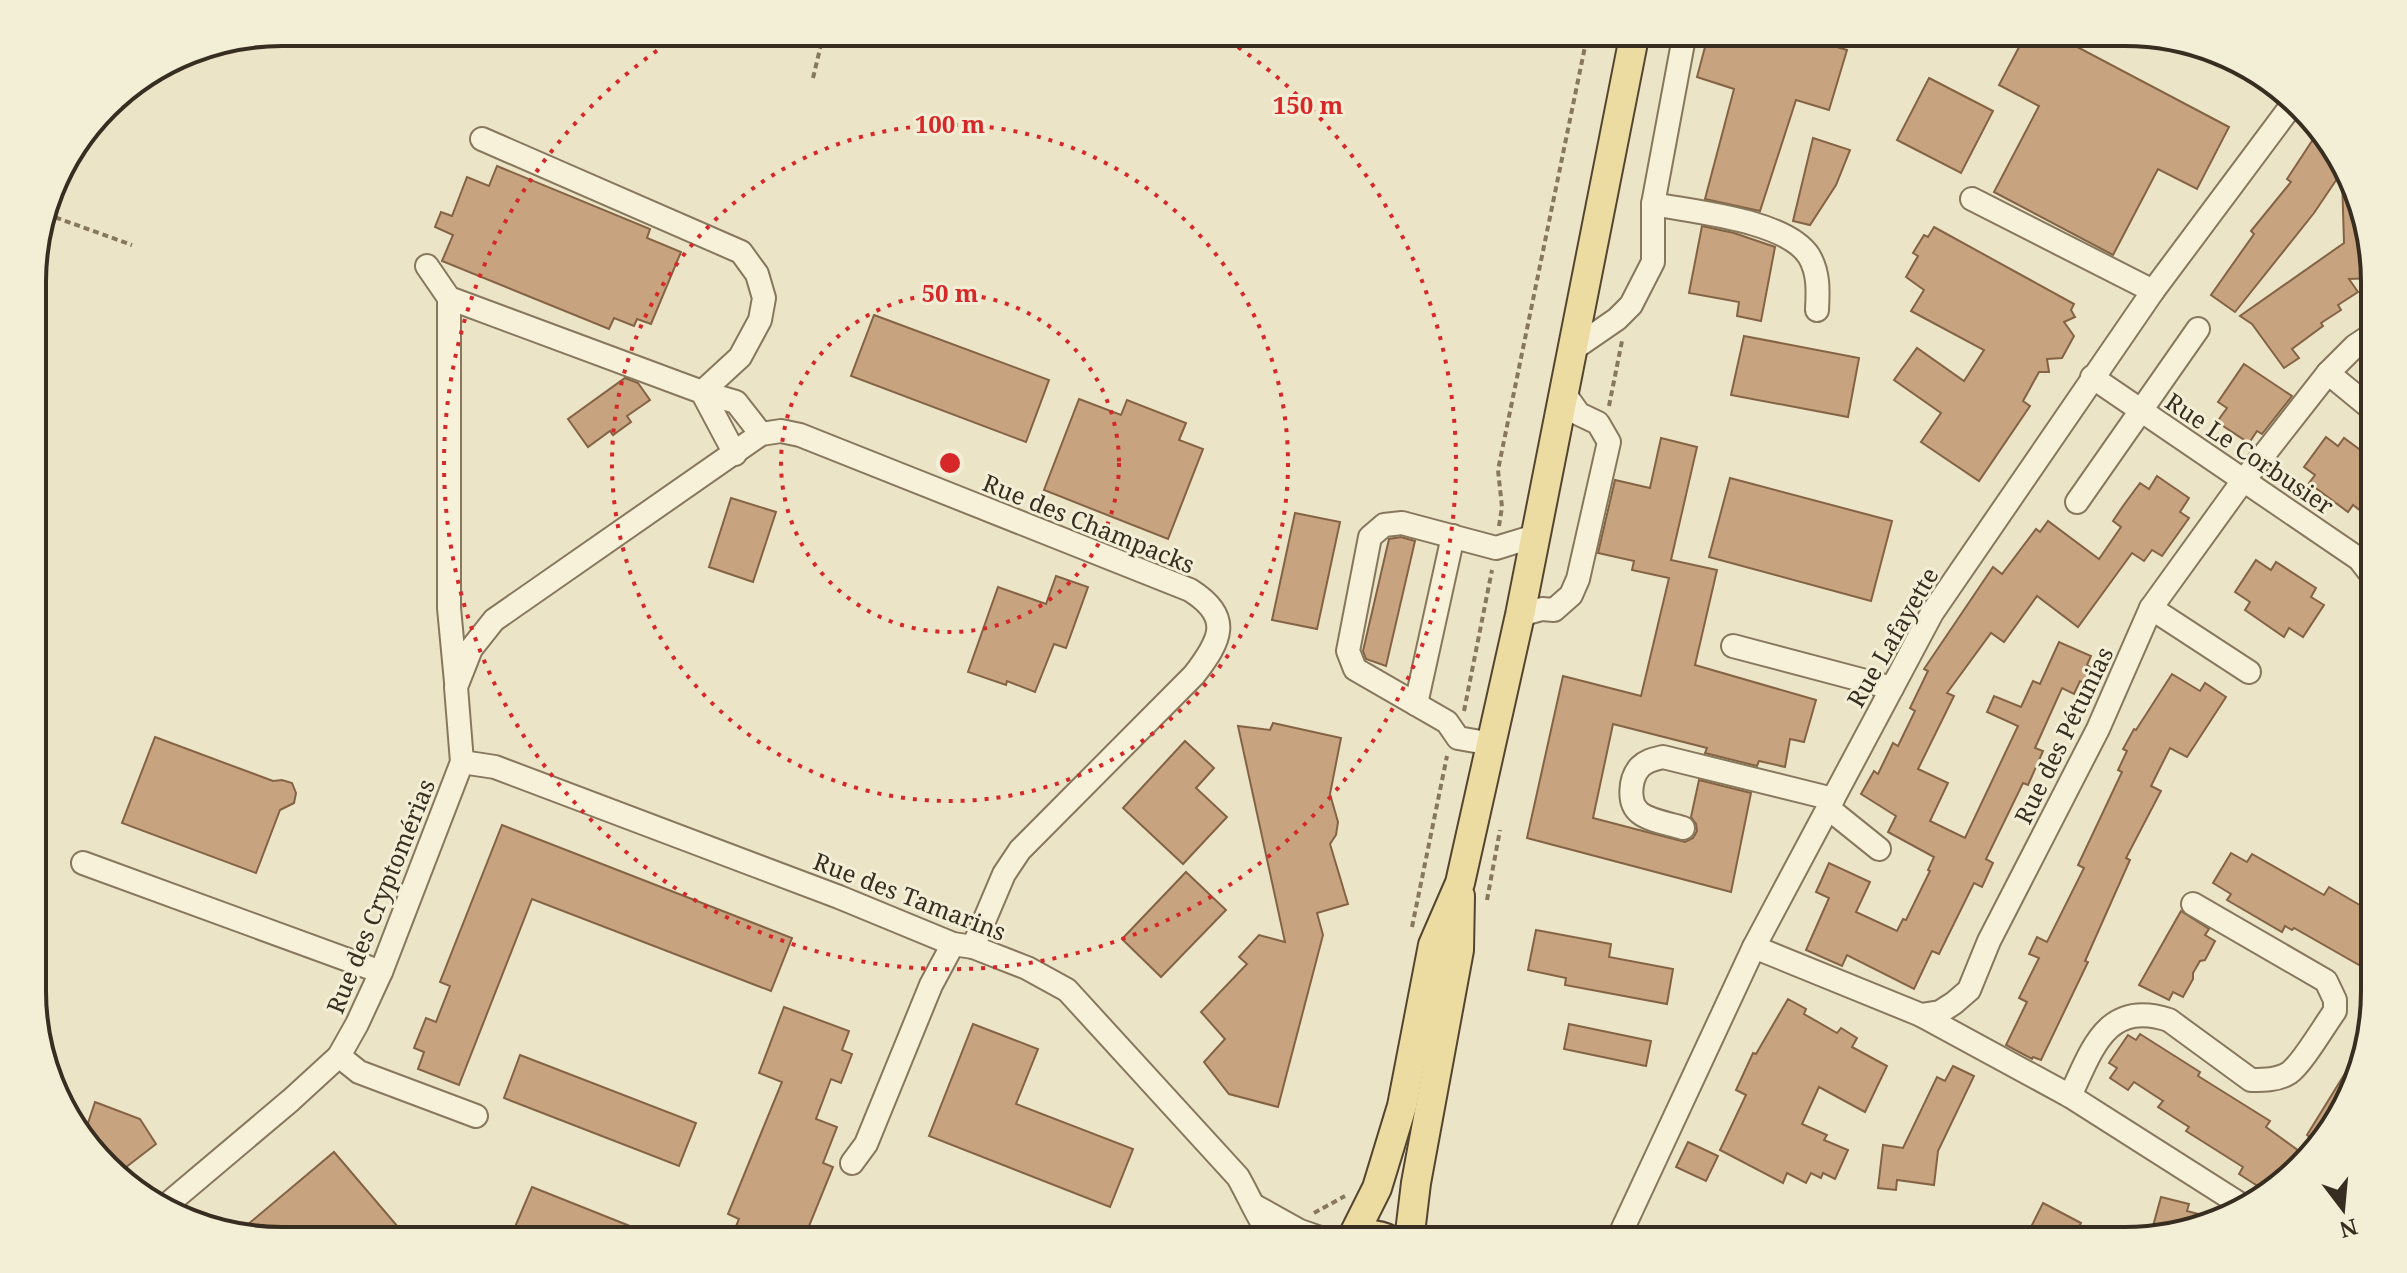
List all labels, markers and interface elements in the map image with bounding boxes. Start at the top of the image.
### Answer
text: 150 m [1273,88,1344,121]
text: 100 m [915,107,986,140]
text: 50 m [921,276,979,309]
street label: Rue Le Corbusier [2159,384,2341,522]
centre of rings [936,449,964,477]
street label: Rue des Champacks [978,465,1200,581]
street label: Rue Lafayette [1839,561,1945,713]
street label: Rue des Pétunias [2006,641,2120,829]
street label: Rue des Cryptomérias [318,774,442,1018]
street label: Rue des Tamarins [809,844,1011,948]
north arrow [2303,1169,2383,1249]
text: N [2336,1212,2361,1246]

